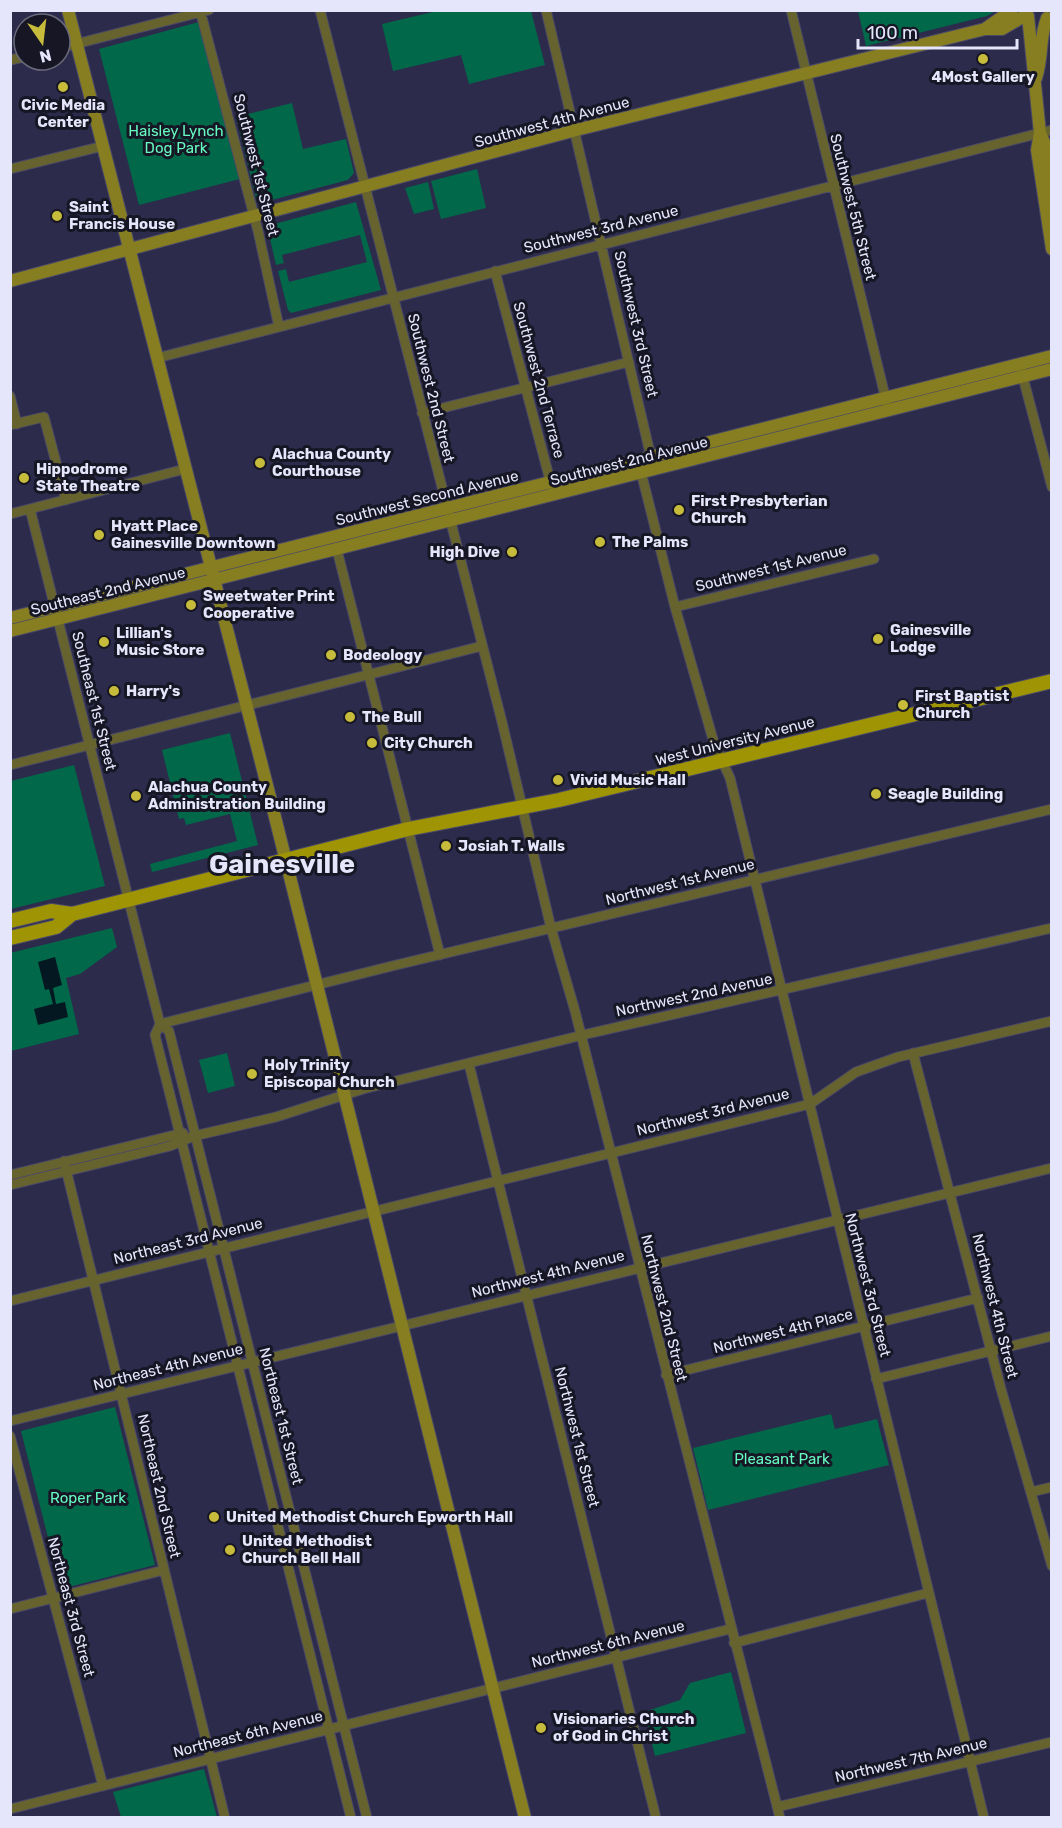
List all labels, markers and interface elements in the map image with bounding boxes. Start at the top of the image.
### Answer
north arrow [12,12,72,72]
scale bar [858,12,1017,50]
text: 100 m [867,22,918,44]
text: N [38,45,53,67]
marker: 4Most Gallery [976,52,990,66]
place label: 4Most Gallery [931,68,1035,86]
marker: Civic Media Center [56,80,70,94]
street label: Southwest 1st Street [230,92,282,238]
street label: Southwest 4th Avenue [473,93,631,151]
place label: Civic Media Center [21,96,105,131]
park label: Haisley Lynch Dog Park [128,122,224,157]
street label: Southwest 5th Street [826,132,880,282]
place label: Saint Francis House [69,198,175,233]
street label: Southwest 3rd Avenue [522,201,680,257]
marker: Saint Francis House [50,209,64,223]
street label: Southwest 3rd Street [610,249,662,399]
street label: Southwest 2nd Terrace [509,300,569,460]
street label: Southwest 2nd Street [404,312,458,465]
street label: Southwest 2nd Avenue [548,433,710,489]
place label: Alachua County Courthouse [272,445,391,480]
marker: Alachua County Courthouse [253,456,267,470]
place label: Hippodrome State Theatre [36,460,140,495]
street label: Southwest Second Avenue [334,467,520,529]
marker: Hippodrome State Theatre [17,471,31,485]
place label: First Presbyterian Church [691,492,828,527]
marker: First Presbyterian Church [672,503,686,517]
place label: Hyatt Place Gainesville Downtown [111,517,275,552]
marker: Hyatt Place Gainesville Downtown [92,528,106,542]
place label: The Palms [612,533,688,551]
marker: The Palms [593,535,607,549]
street label: Southwest 1st Avenue [694,541,848,595]
place label: High Dive [430,543,500,561]
marker: High Dive [505,545,519,559]
street label: Southeast 2nd Avenue [29,563,187,619]
place label: Sweetwater Print Cooperative [203,587,335,622]
marker: Sweetwater Print Cooperative [184,598,198,612]
place label: Gainesville Lodge [890,621,971,656]
place label: Lillian's Music Store [116,624,205,659]
street label: Southeast 1st Street [68,630,120,773]
marker: Gainesville Lodge [871,632,885,646]
marker: Lillian's Music Store [97,635,111,649]
place label: Bodeology [343,646,422,664]
marker: Bodeology [324,648,338,662]
place label: Harry's [126,682,180,700]
marker: Harry's [107,684,121,698]
place label: First Baptist Church [915,687,1009,722]
marker: First Baptist Church [896,698,910,712]
place label: The Bull [362,708,422,726]
marker: The Bull [343,710,357,724]
street label: West University Avenue [654,712,816,770]
place label: City Church [384,734,473,752]
marker: City Church [365,736,379,750]
place label: Vivid Music Hall [570,771,686,789]
marker: Vivid Music Hall [551,773,565,787]
place label: Alachua County Administration Building [148,778,326,813]
place label: Seagle Building [888,785,1003,803]
marker: Seagle Building [869,787,883,801]
marker: Alachua County Administration Building [129,789,143,803]
place label: Josiah T. Walls [458,837,565,855]
marker: Josiah T. Walls [439,839,453,853]
district label: Gainesville [209,848,355,880]
street label: Northwest 1st Avenue [604,855,756,909]
street label: Northwest 2nd Avenue [614,970,774,1020]
place label: Holy Trinity Episcopal Church [264,1056,395,1091]
marker: Holy Trinity Episcopal Church [245,1067,259,1081]
street label: Northwest 3rd Avenue [635,1084,791,1140]
street label: Northwest 3rd Street [841,1211,895,1359]
street label: Northeast 3rd Avenue [112,1214,264,1268]
street label: Northwest 4th Street [968,1232,1022,1380]
street label: Northwest 2nd Street [637,1233,691,1384]
street label: Northwest 4th Avenue [470,1246,626,1302]
street label: Northwest 4th Place [711,1305,855,1357]
street label: Northeast 4th Avenue [91,1340,245,1394]
street label: Northeast 1st Street [255,1346,307,1486]
street label: Northwest 1st Street [551,1365,603,1509]
street label: Northeast 2nd Street [134,1412,184,1560]
park label: Pleasant Park [734,1450,830,1468]
park label: Roper Park [50,1489,126,1507]
place label: United Methodist Church Epworth Hall [226,1508,513,1526]
marker: United Methodist Church Epworth Hall [207,1510,221,1524]
place label: United Methodist Church Bell Hall [242,1532,372,1567]
street label: Northeast 3rd Street [44,1535,98,1679]
marker: United Methodist Church Bell Hall [223,1543,237,1557]
street label: Northwest 6th Avenue [530,1616,686,1672]
street label: Northeast 6th Avenue [171,1707,325,1761]
place label: Visionaries Church of God in Christ [553,1710,695,1745]
marker: Visionaries Church of God in Christ [534,1721,548,1735]
street label: Northwest 7th Avenue [833,1734,989,1786]

